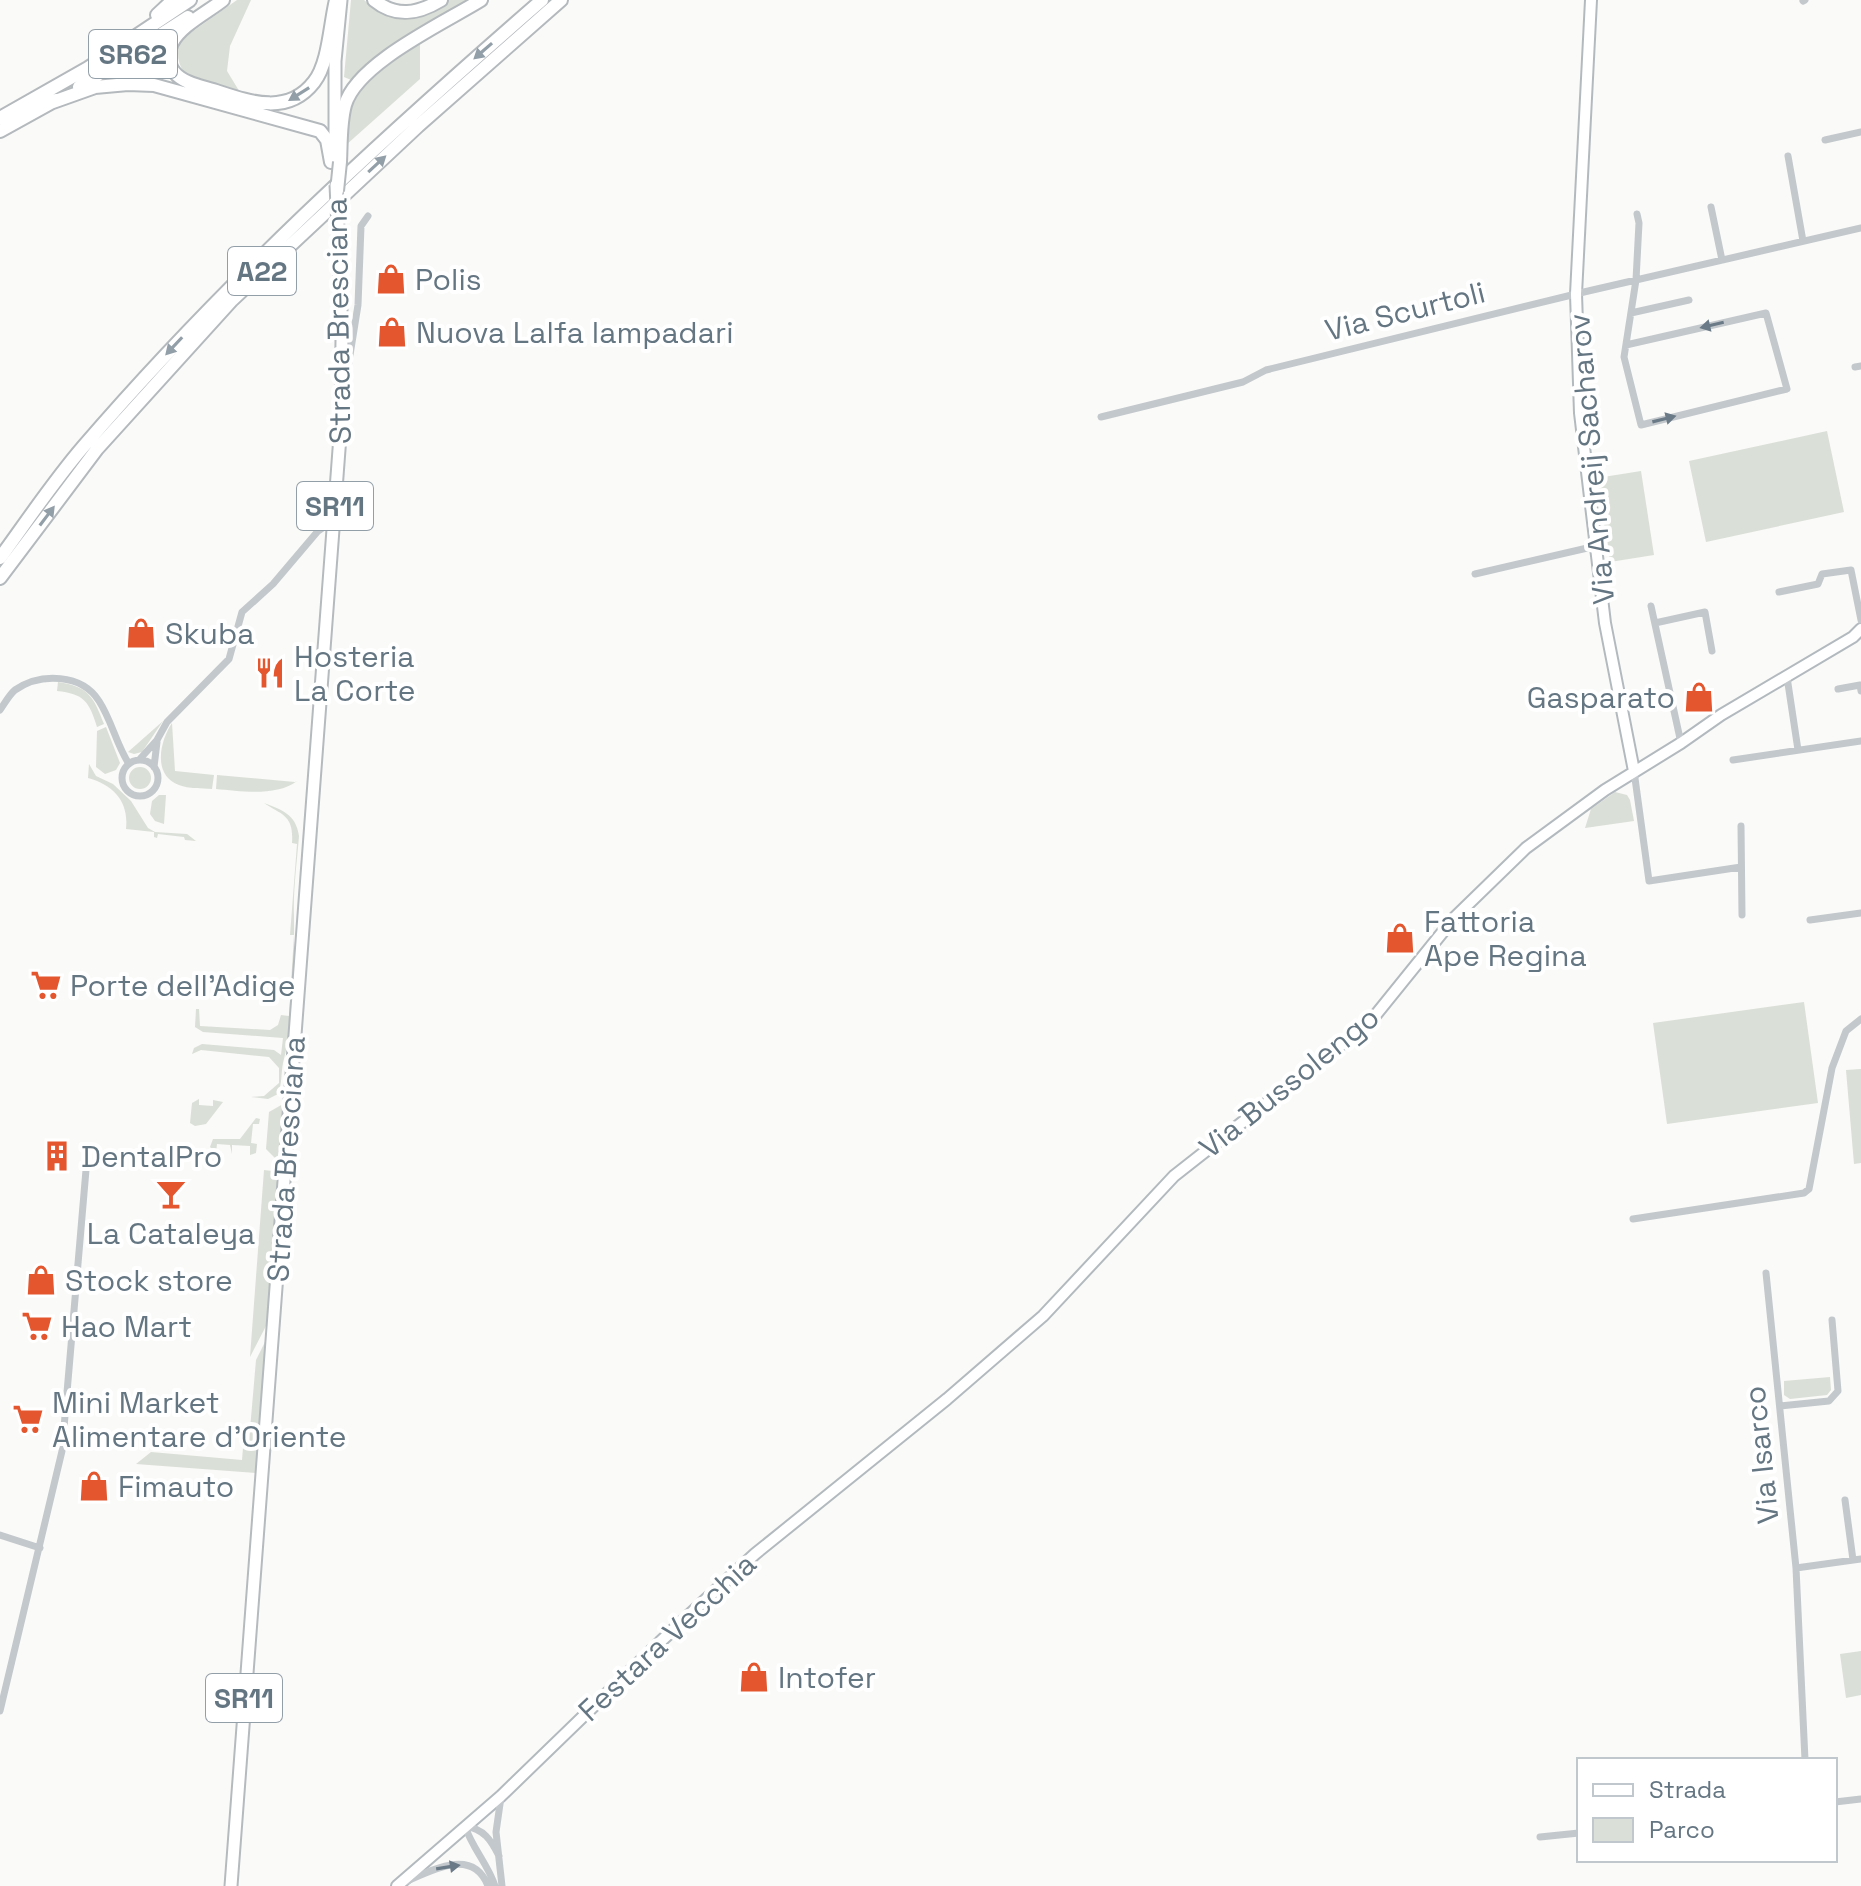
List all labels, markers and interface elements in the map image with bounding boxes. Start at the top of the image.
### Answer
road number: SR62 [89,30,177,78]
one-way arrow [474,42,494,59]
one-way arrow [287,86,310,101]
one-way arrow [367,155,386,173]
street label: Strada Bresciana [316,197,360,445]
road number: A22 [228,247,296,295]
place label: Polis [415,260,482,299]
shop icon: Polis [374,262,408,296]
street label: Via Scurtoli [1321,272,1489,350]
street label: Via Andreij Sacharov [1559,312,1623,606]
place label: Nuova Lalfa lampadari [416,313,734,352]
shop icon: Nuova Lalfa lampadari [375,315,409,349]
one-way arrow [1700,319,1725,332]
one-way arrow [165,336,183,355]
one-way arrow [1652,412,1677,425]
road number: SR11 [297,482,373,530]
one-way arrow [38,506,54,526]
place label: Skuba [165,614,254,653]
shop icon: Skuba [124,616,158,650]
place label: Hosteria La Corte [294,637,415,710]
restaurant icon: Hosteria La Corte [253,656,287,690]
place label: Gasparato [1527,678,1675,717]
shop icon: Gasparato [1682,680,1716,714]
place label: Fattoria Ape Regina [1424,902,1587,975]
shop icon: Fattoria Ape Regina [1383,921,1417,955]
place label: Porte dell'Adige [70,966,295,1005]
supermarket icon: Porte dell'Adige [29,968,63,1002]
street label: Via Bussolengo [1191,997,1387,1167]
street label: Strada Bresciana [258,1035,314,1283]
place label: DentalPro [81,1137,222,1176]
building icon: DentalPro [40,1139,74,1173]
bar icon: La Cataleya [154,1177,188,1211]
place label: La Cataleya [87,1214,255,1253]
place label: Stock store [65,1261,233,1300]
shop icon: Stock store [24,1263,58,1297]
place label: Hao Mart [61,1307,192,1346]
supermarket icon: Hao Mart [20,1309,54,1343]
place label: Mini Market Alimentare d'Oriente [52,1383,346,1456]
street label: Via Isarco [1734,1384,1788,1526]
supermarket icon: Mini Market Alimentare d'Oriente [11,1402,45,1436]
place label: Fimauto [118,1467,234,1506]
shop icon: Fimauto [77,1469,111,1503]
street label: Festara Vecchia [570,1544,764,1730]
place label: Intofer [778,1658,876,1697]
shop icon: Intofer [737,1660,771,1694]
road number: SR11 [206,1674,282,1722]
legend [1577,1758,1837,1862]
text: Strada [1649,1774,1726,1805]
text: Parco [1649,1814,1715,1845]
one-way arrow [436,1860,461,1873]

